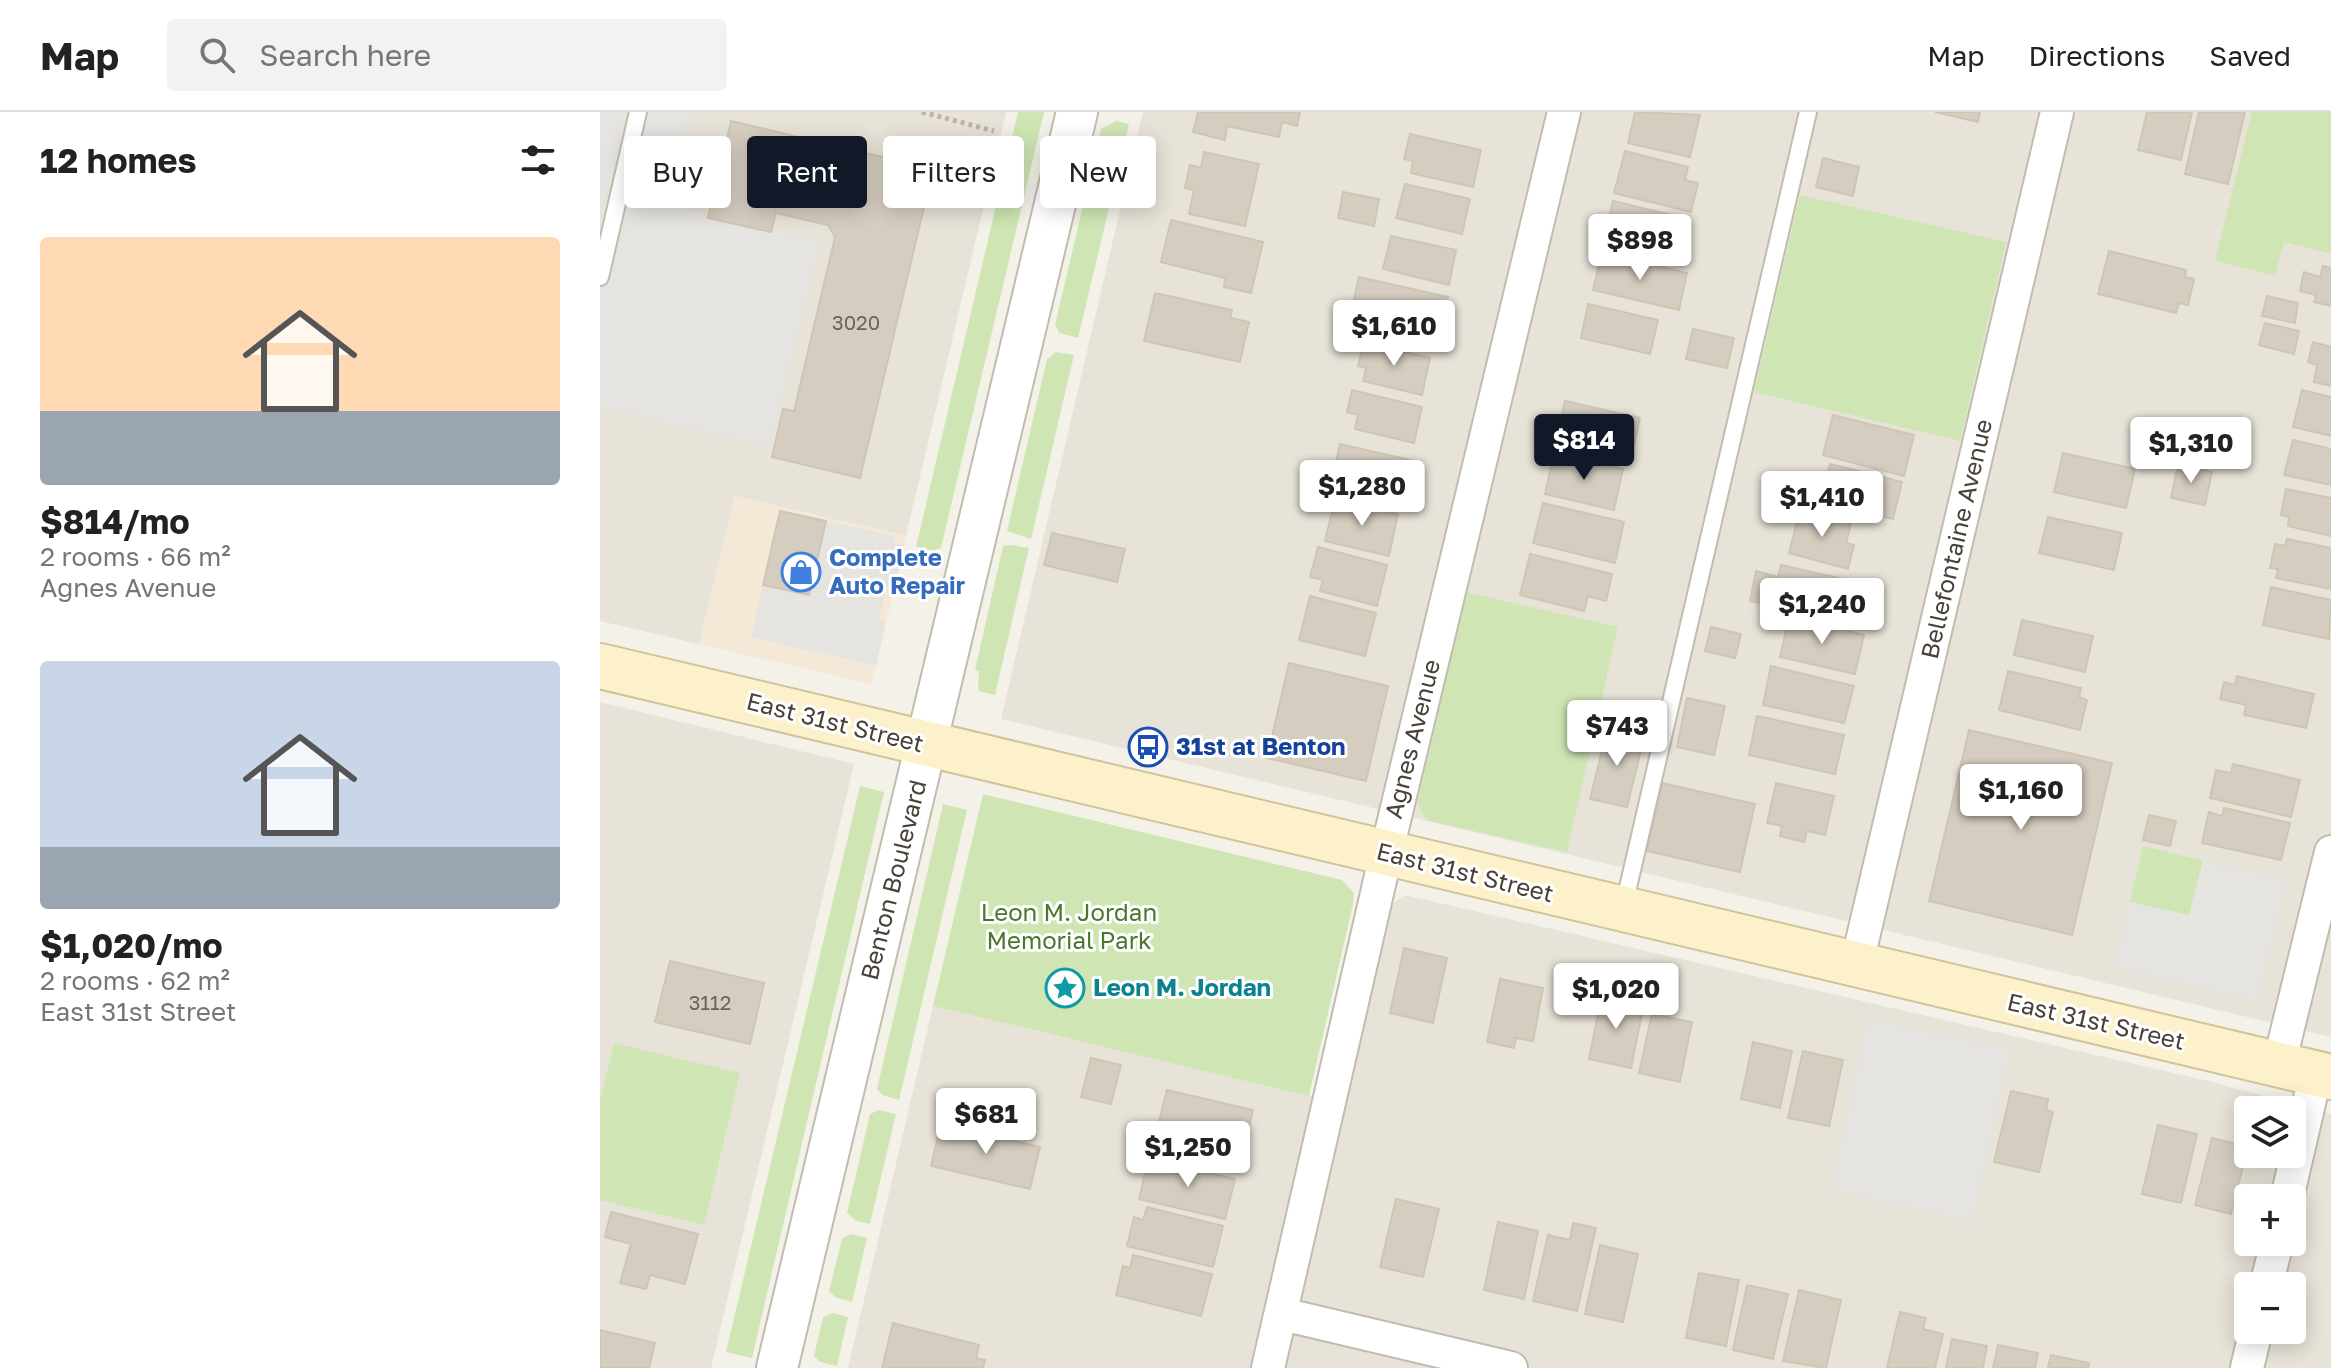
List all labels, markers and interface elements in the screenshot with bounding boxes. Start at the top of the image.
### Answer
search box [167,19,727,91]
text: Map [40,33,119,78]
icon: search [195,33,239,77]
text: Search here [259,37,431,73]
text: Map [1927,39,1984,72]
text: Directions [2028,39,2165,72]
text: Saved [2209,39,2291,72]
chip: Buy [624,136,731,208]
chip: Rent [747,136,867,208]
chip: Filters [883,136,1024,208]
chip: New [1040,136,1156,208]
icon: filters [516,138,560,182]
text: 12 homes [40,140,197,180]
pin: $898 [1593,214,1687,282]
text: $898 [1606,224,1674,255]
icon: home [228,289,372,433]
pin: $1,610 [1329,300,1459,368]
house number: 3020 [832,310,880,334]
text: $1,610 [1351,310,1437,341]
pin: $814 [1537,414,1631,482]
street label: Bellefontaine Avenue [1914,416,1997,661]
pin: $1,310 [2126,417,2256,485]
text: $814 [1552,424,1616,455]
text: $1,310 [2148,427,2234,458]
pin: $1,280 [1297,460,1427,528]
text: $1,280 [1318,470,1406,501]
pin: $1,410 [1757,471,1887,539]
text: $1,410 [1779,481,1865,512]
text: $814/mo [40,501,190,541]
text: 2 rooms · 66 m² [40,541,231,572]
place label: Complete Auto Repair [829,542,965,599]
shop icon: Complete Auto Repair [780,551,822,593]
text: Agnes Avenue [40,572,216,603]
pin: $1,240 [1757,578,1887,646]
text: $1,240 [1778,588,1866,619]
street label: Agnes Avenue [1378,656,1445,821]
street label: East 31st Street [744,686,927,758]
pin: $743 [1570,700,1664,768]
text: $743 [1585,710,1649,741]
icon: home [228,713,372,857]
bus stop icon: 31st at Benton [1127,726,1169,768]
place label: 31st at Benton [1176,731,1346,760]
pin: $1,160 [1956,764,2086,832]
text: $1,160 [1978,774,2064,805]
street label: Benton Boulevard [854,777,931,983]
street label: East 31st Street [1374,836,1557,908]
park label: Leon M. Jordan Memorial Park [981,897,1157,954]
text: $1,020/mo [40,925,223,965]
pin: $1,020 [1551,963,1681,1031]
text: 2 rooms · 62 m² [40,965,230,996]
place icon: Leon M. Jordan [1044,967,1086,1009]
place label: Leon M. Jordan [1093,972,1271,1001]
text: $1,020 [1572,973,1660,1004]
street label: East 31st Street [2005,986,2188,1055]
house number: 3112 [689,990,731,1014]
text: East 31st Street [40,996,236,1027]
pin: $681 [939,1088,1033,1156]
map controls [2234,1096,2306,1344]
button: layers [2234,1096,2306,1168]
text: $681 [954,1098,1018,1129]
pin: $1,250 [1123,1121,1253,1189]
text: $1,250 [1144,1131,1232,1162]
button: + [2234,1184,2306,1256]
button: − [2234,1272,2306,1344]

